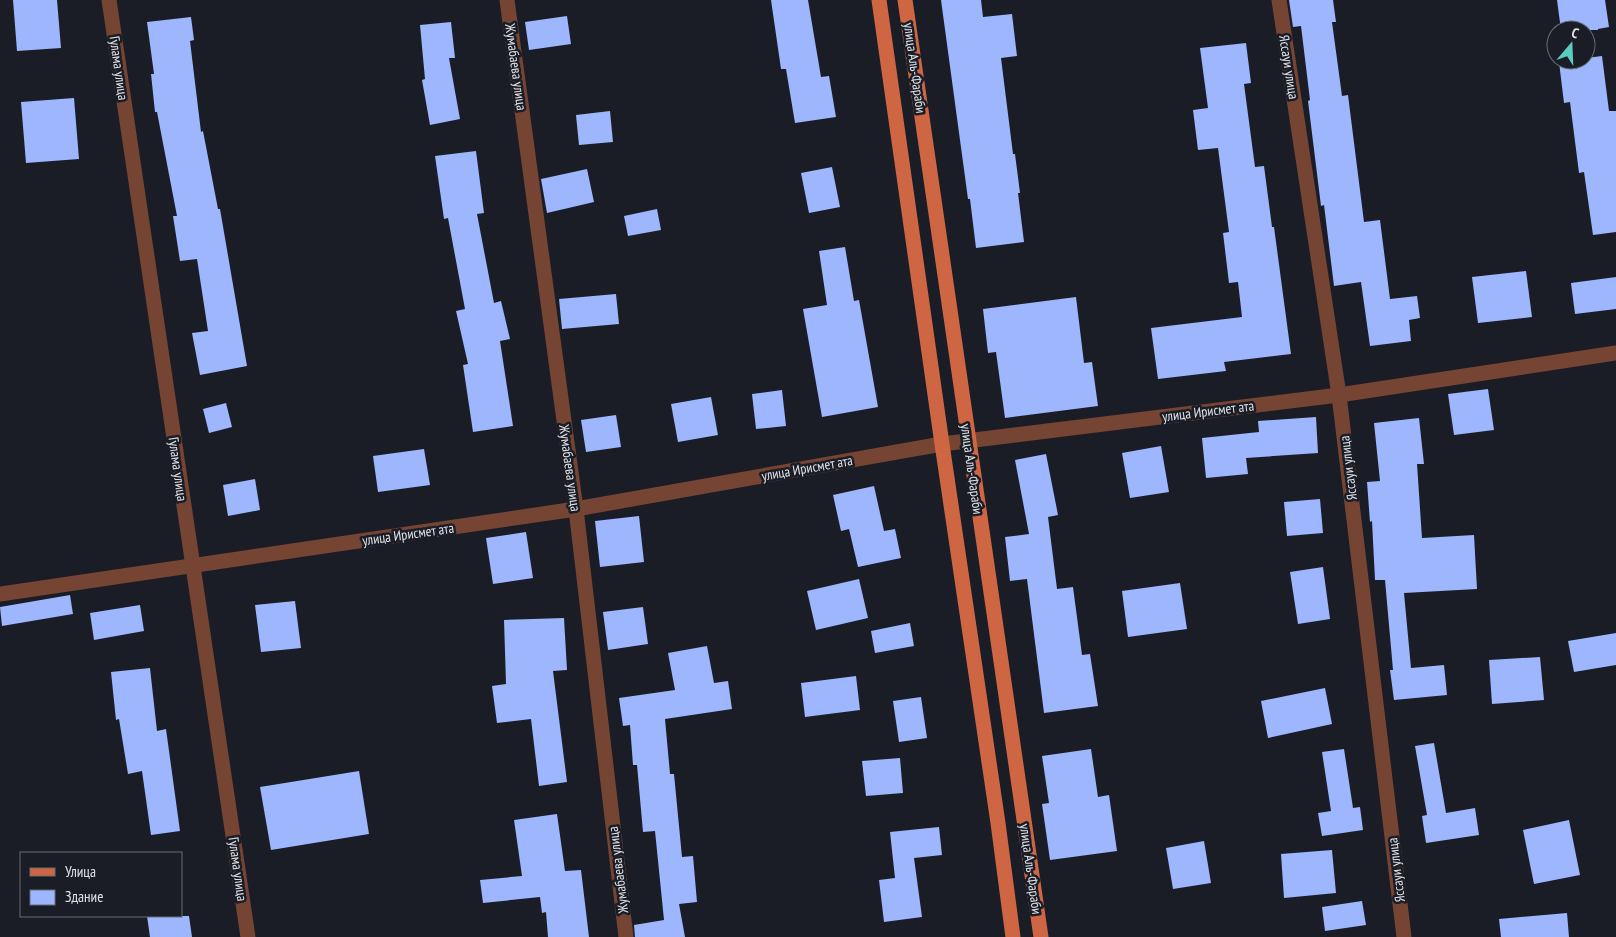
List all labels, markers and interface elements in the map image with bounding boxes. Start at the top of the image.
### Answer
north arrow [1546,20,1596,70]
street label: Жумабаева улица [501,21,531,112]
street label: улица Аль-Фараби [900,22,930,114]
text: С [1569,23,1582,42]
street label: Яссауи улица [1275,34,1303,100]
street label: Гулама улица [106,35,132,101]
street label: улица Ирисмет ата [1161,396,1255,426]
street label: Жумабаева улица [555,422,585,513]
street label: улица Аль-Фараби [957,423,987,515]
street label: Яссауи улица [1335,435,1361,501]
street label: Гулама улица [165,436,191,502]
street label: улица Ирисмет ата [760,451,854,485]
street label: улица Ирисмет ата [361,519,455,549]
street label: улица Аль-Фараби [1016,823,1046,915]
street label: Жумабаева улица [604,825,632,916]
street label: Гулама улица [225,836,251,902]
street label: Яссауи улица [1383,837,1409,903]
legend [20,852,182,917]
text: Улица [65,862,96,881]
text: Здание [65,887,103,906]

